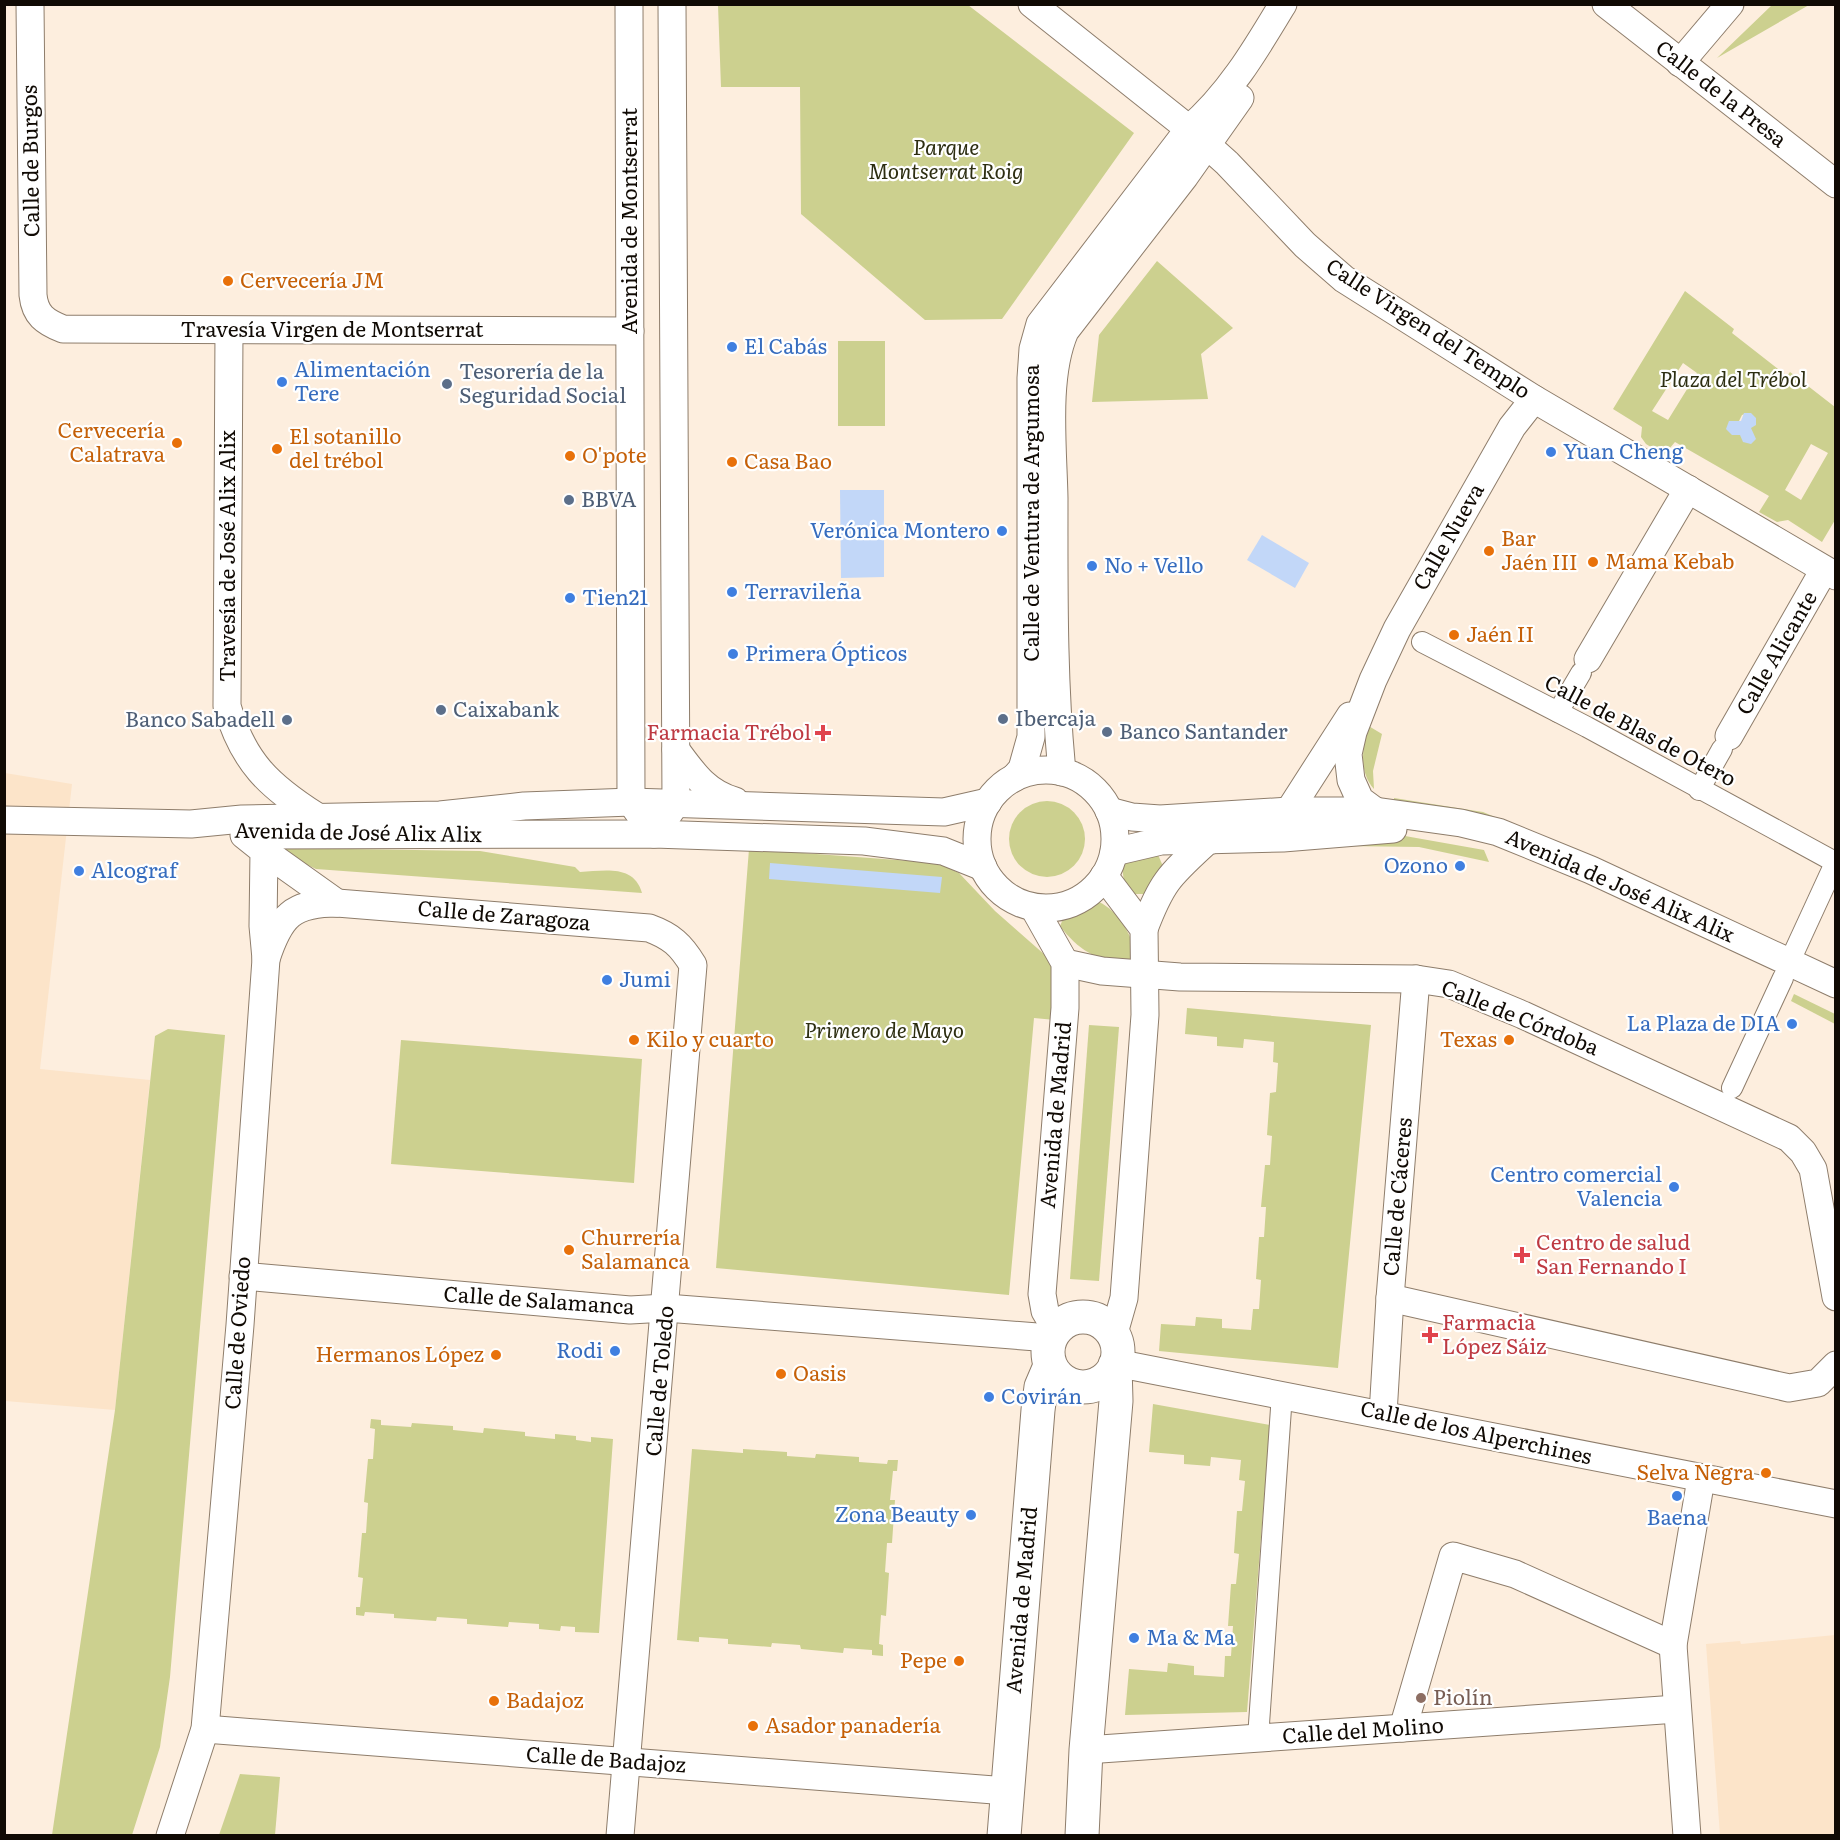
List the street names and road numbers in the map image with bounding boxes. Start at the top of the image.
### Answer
street label: Calle de la Presa [1650,31,1795,154]
street label: Calle de Burgos [12,85,45,237]
street label: Avenida de Montserrat [612,107,643,334]
street label: Calle Virgen del Templo [1321,249,1538,405]
street label: Travesía Virgen de Montserrat [180,312,484,343]
street label: Calle de Ventura de Argumosa [1014,363,1045,662]
street label: Travesía de José Alix Alix [210,430,241,682]
street label: Calle Nueva [1404,476,1490,595]
street label: Calle Alicante [1727,584,1823,719]
street label: Calle de Blas de Otero [1540,665,1742,792]
street label: Avenida de José Alix Alix [234,813,482,848]
street label: Avenida de José Alix Alix [1502,819,1740,948]
street label: Calle de Zaragoza [416,891,593,937]
street label: Calle de Córdoba [1438,970,1605,1062]
street label: Avenida de Madrid [1030,1020,1077,1210]
street label: Calle de Cáceres [1373,1116,1418,1277]
street label: Calle de Oviedo [215,1255,256,1410]
street label: Calle de Salamanca [443,1276,636,1321]
street label: Calle de Toledo [635,1304,680,1457]
street label: Calle de los Alperchines [1358,1391,1595,1470]
street label: Avenida de Madrid [996,1505,1043,1695]
street label: Calle del Molino [1281,1707,1445,1750]
street label: Calle de Badajoz [525,1736,687,1779]

